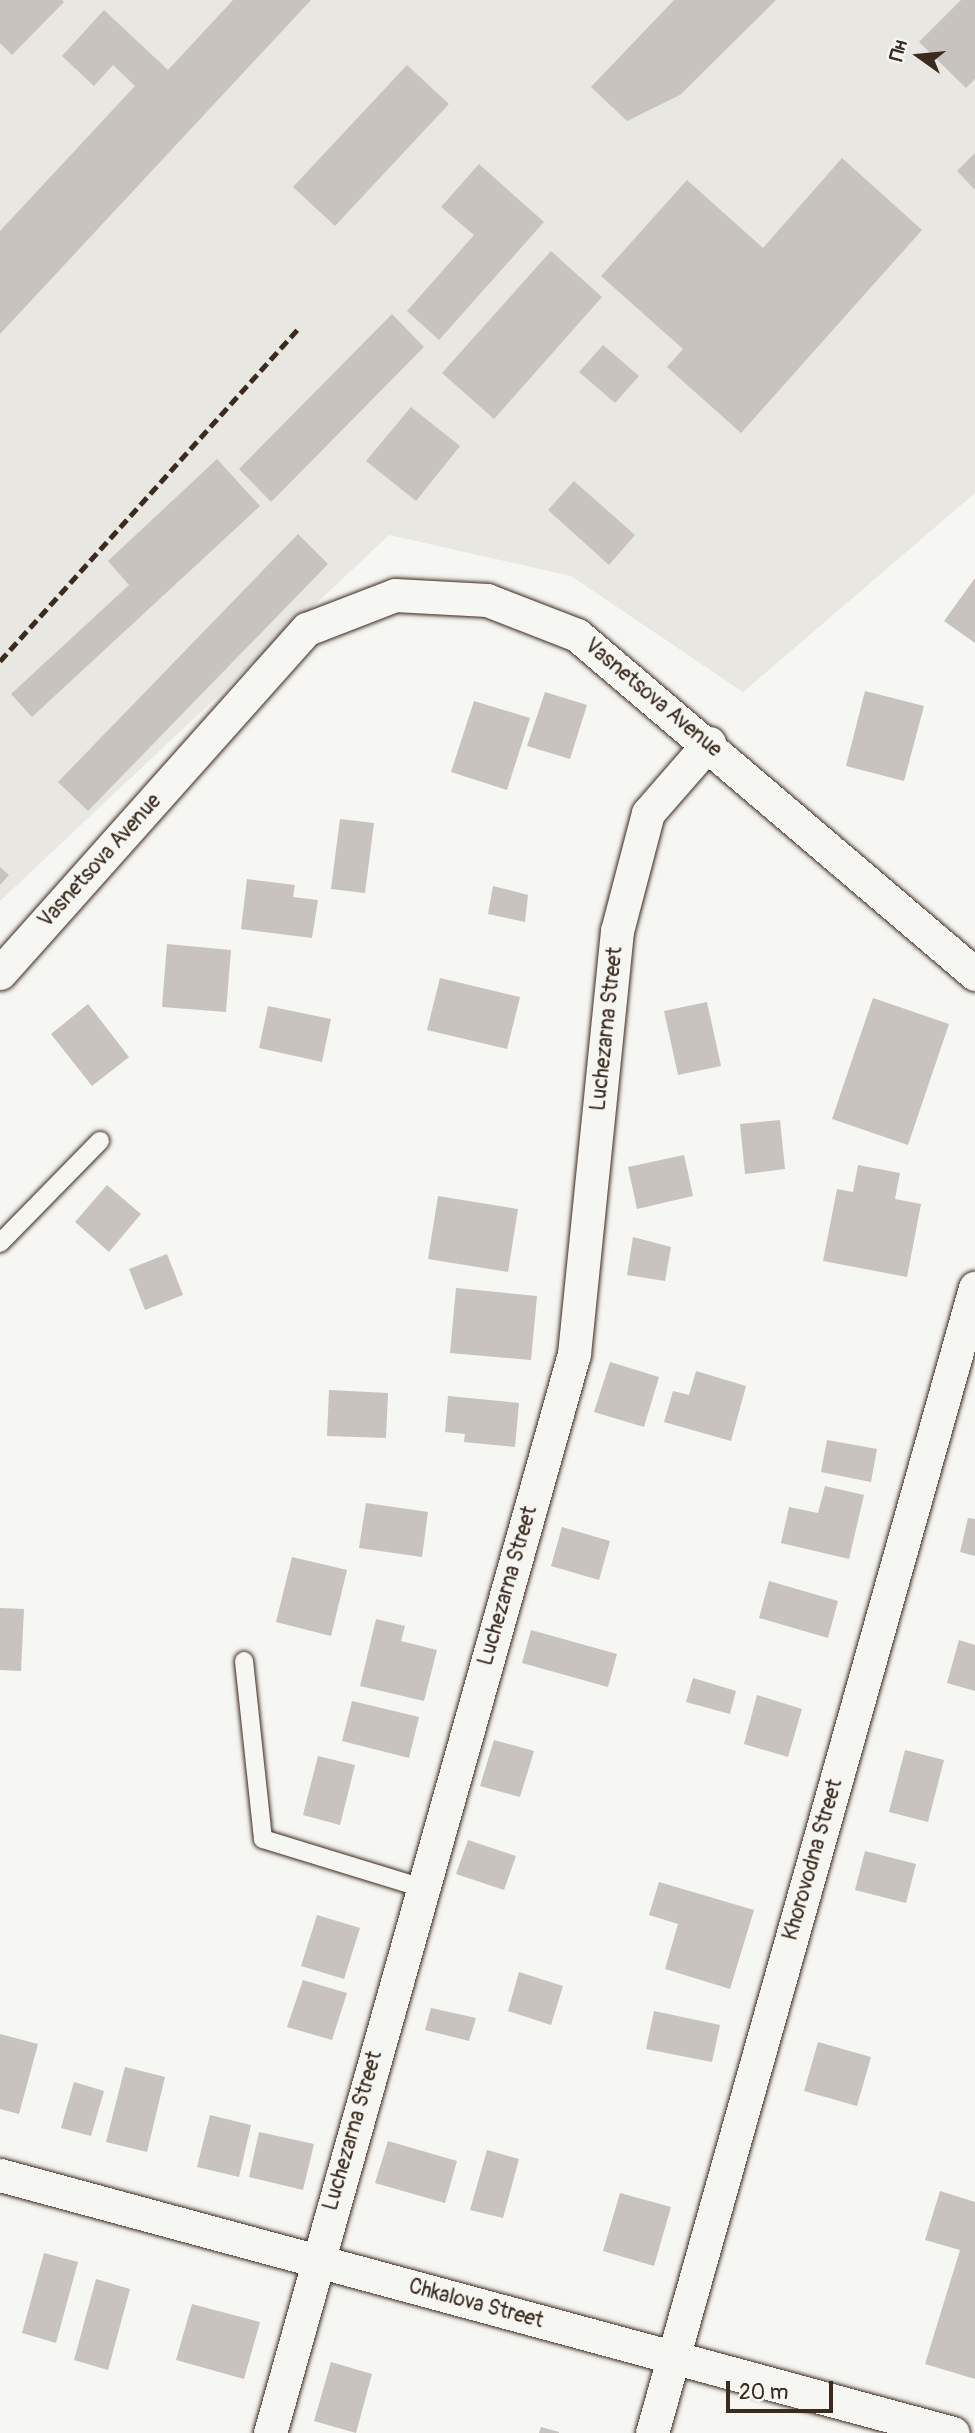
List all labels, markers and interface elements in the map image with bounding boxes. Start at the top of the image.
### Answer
north arrow [884,21,954,91]
text: Пн [884,37,913,64]
street label: Vasnetsova Avenue [579,633,727,763]
street label: Vasnetsova Avenue [33,789,167,933]
street label: Luchezarna Street [586,946,628,1112]
street label: Luchezarna Street [473,1503,543,1669]
street label: Khorovodna Street [778,1777,848,1943]
street label: Luchezarna Street [318,2048,388,2214]
street label: Chkalova Street [406,2274,546,2334]
scale bar [730,2366,837,2410]
text: 20 m [739,2379,788,2406]

